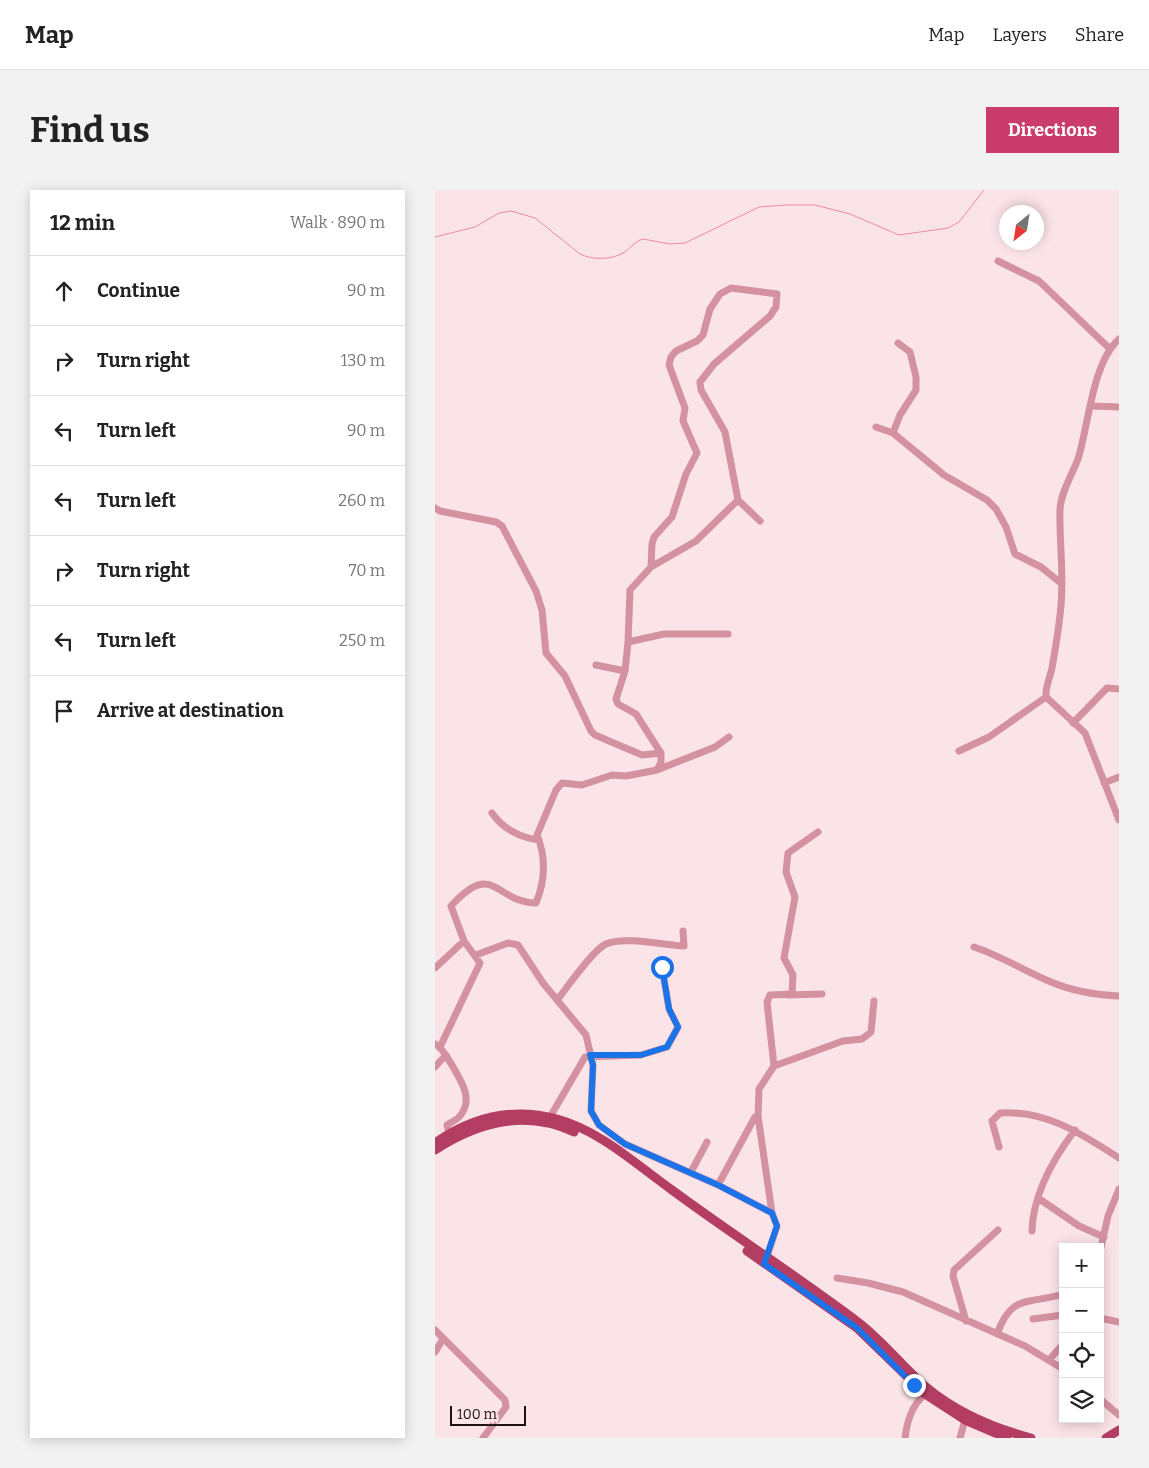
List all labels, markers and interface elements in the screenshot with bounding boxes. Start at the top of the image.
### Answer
text: Map [25,21,74,49]
text: Map [928,24,964,46]
text: Layers [992,24,1047,46]
text: Share [1075,24,1124,46]
button: Directions [986,107,1119,153]
text: Find us [30,109,150,151]
north arrow [999,205,1044,250]
text: 12 min [50,210,115,236]
text: Walk · 890 m [290,213,385,232]
icon: ahead [50,277,78,305]
text: Continue [97,279,180,302]
text: 90 m [347,281,385,300]
icon: right [50,347,78,375]
text: Turn right [97,349,190,372]
text: 130 m [341,351,385,370]
icon: left [50,417,78,445]
text: Turn left [97,419,176,442]
text: 90 m [347,421,385,440]
icon: left [50,487,78,515]
text: Turn left [97,489,176,512]
text: 260 m [338,491,385,510]
icon: right [50,557,78,585]
text: Turn right [97,559,190,582]
text: 70 m [349,561,385,580]
icon: left [50,627,78,655]
text: Turn left [97,629,176,652]
text: 250 m [339,631,385,650]
icon: arrive [50,697,78,725]
text: Arrive at destination [97,699,284,722]
route start [651,956,674,979]
map controls [1059,1243,1104,1423]
button: + [1059,1243,1104,1288]
button: − [1059,1288,1104,1333]
button: locate [1059,1333,1104,1378]
route end [903,1374,926,1397]
button: layers [1059,1378,1104,1423]
scale bar [450,1403,526,1426]
text: 100 m [457,1406,497,1423]

